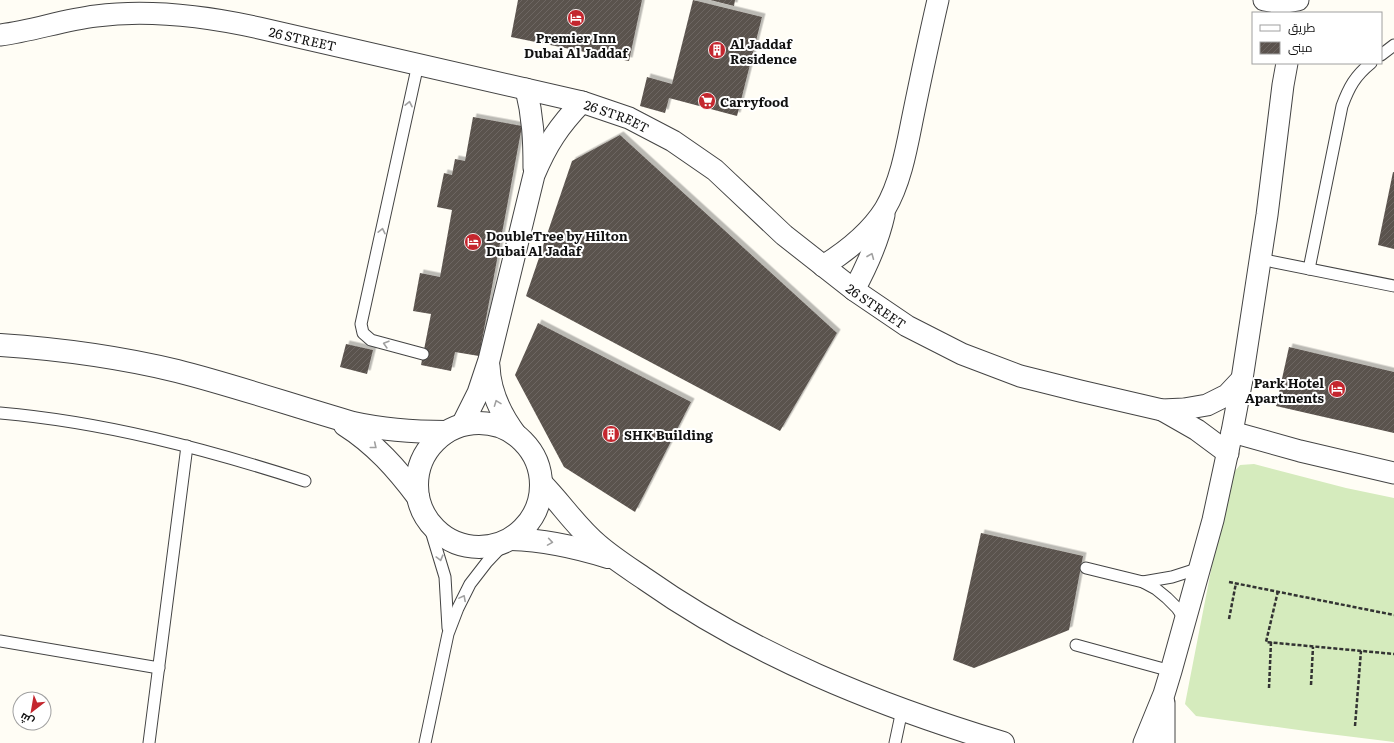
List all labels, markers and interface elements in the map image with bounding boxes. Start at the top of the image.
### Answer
hotel icon: Premier Inn Dubai Al Jaddaf [566,8,586,28]
legend [1252,12,1382,64]
text: طريق [1288,18,1316,36]
street label: 26 STREET [267,21,339,55]
place label: Premier Inn Dubai Al Jaddaf [524,28,629,62]
place label: Al Jaddaf Residence [730,34,797,68]
text: مبنى [1288,38,1313,56]
building icon: Al Jaddaf Residence [707,40,727,60]
supermarket icon: Carryfood [697,91,717,111]
place label: Carryfood [720,92,789,111]
street label: 26 STREET [582,94,653,137]
one-way arrow [405,101,413,107]
place label: DoubleTree by Hilton Dubai Al Jadaf [486,226,628,260]
one-way arrow [377,228,385,234]
hotel icon: DoubleTree by Hilton Dubai Al Jadaf [463,232,483,252]
one-way arrow [867,252,875,259]
street label: 26 STREET [843,278,911,333]
one-way arrow [382,340,389,348]
place label: Park Hotel Apartments [1245,373,1325,407]
hotel icon: Park Hotel Apartments [1327,379,1347,399]
one-way arrow [493,399,501,406]
building icon: SHK Building [601,424,621,444]
place label: SHK Building [624,425,713,444]
one-way arrow [369,442,376,449]
one-way arrow [547,537,553,546]
one-way arrow [435,555,443,561]
one-way arrow [458,595,466,603]
north arrow [12,691,52,731]
text: ش [16,710,37,731]

